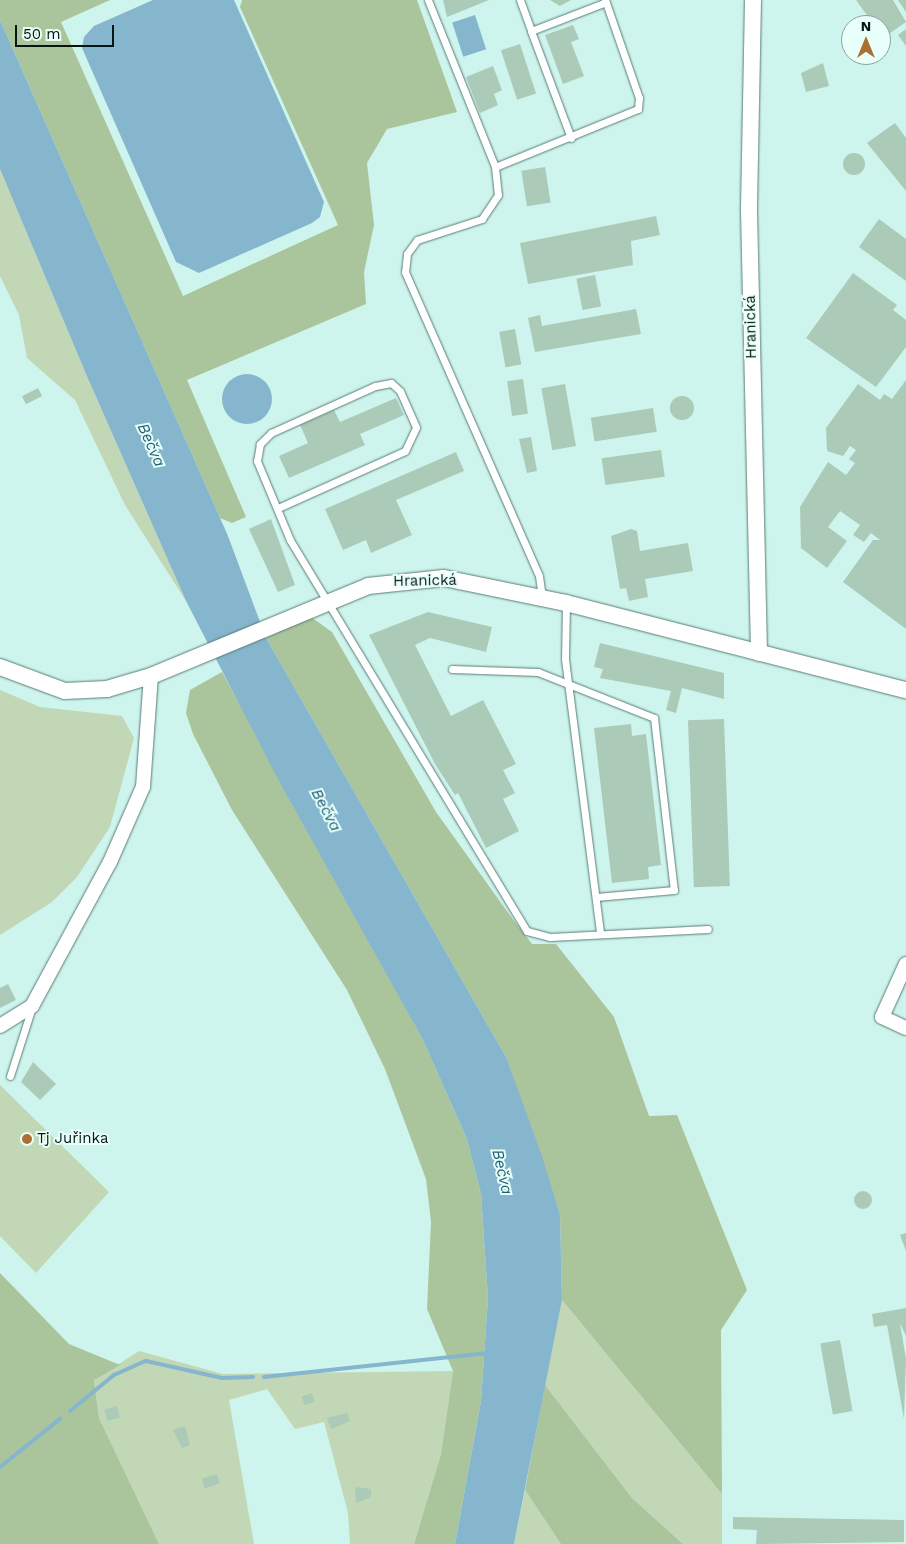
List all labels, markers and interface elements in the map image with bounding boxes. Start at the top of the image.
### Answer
scale bar [18,15,116,47]
north arrow [841,15,891,65]
text: N [861,18,871,34]
text: 50 m [23,25,60,43]
street label: Hranická [741,295,761,359]
water label: Bečva [133,420,169,470]
street label: Hranická [393,571,457,591]
water label: Bečva [307,785,345,835]
place label: Tj Juřinka [37,1130,109,1148]
marker: Tj Juřinka [21,1133,33,1145]
water label: Bečva [487,1147,517,1197]

